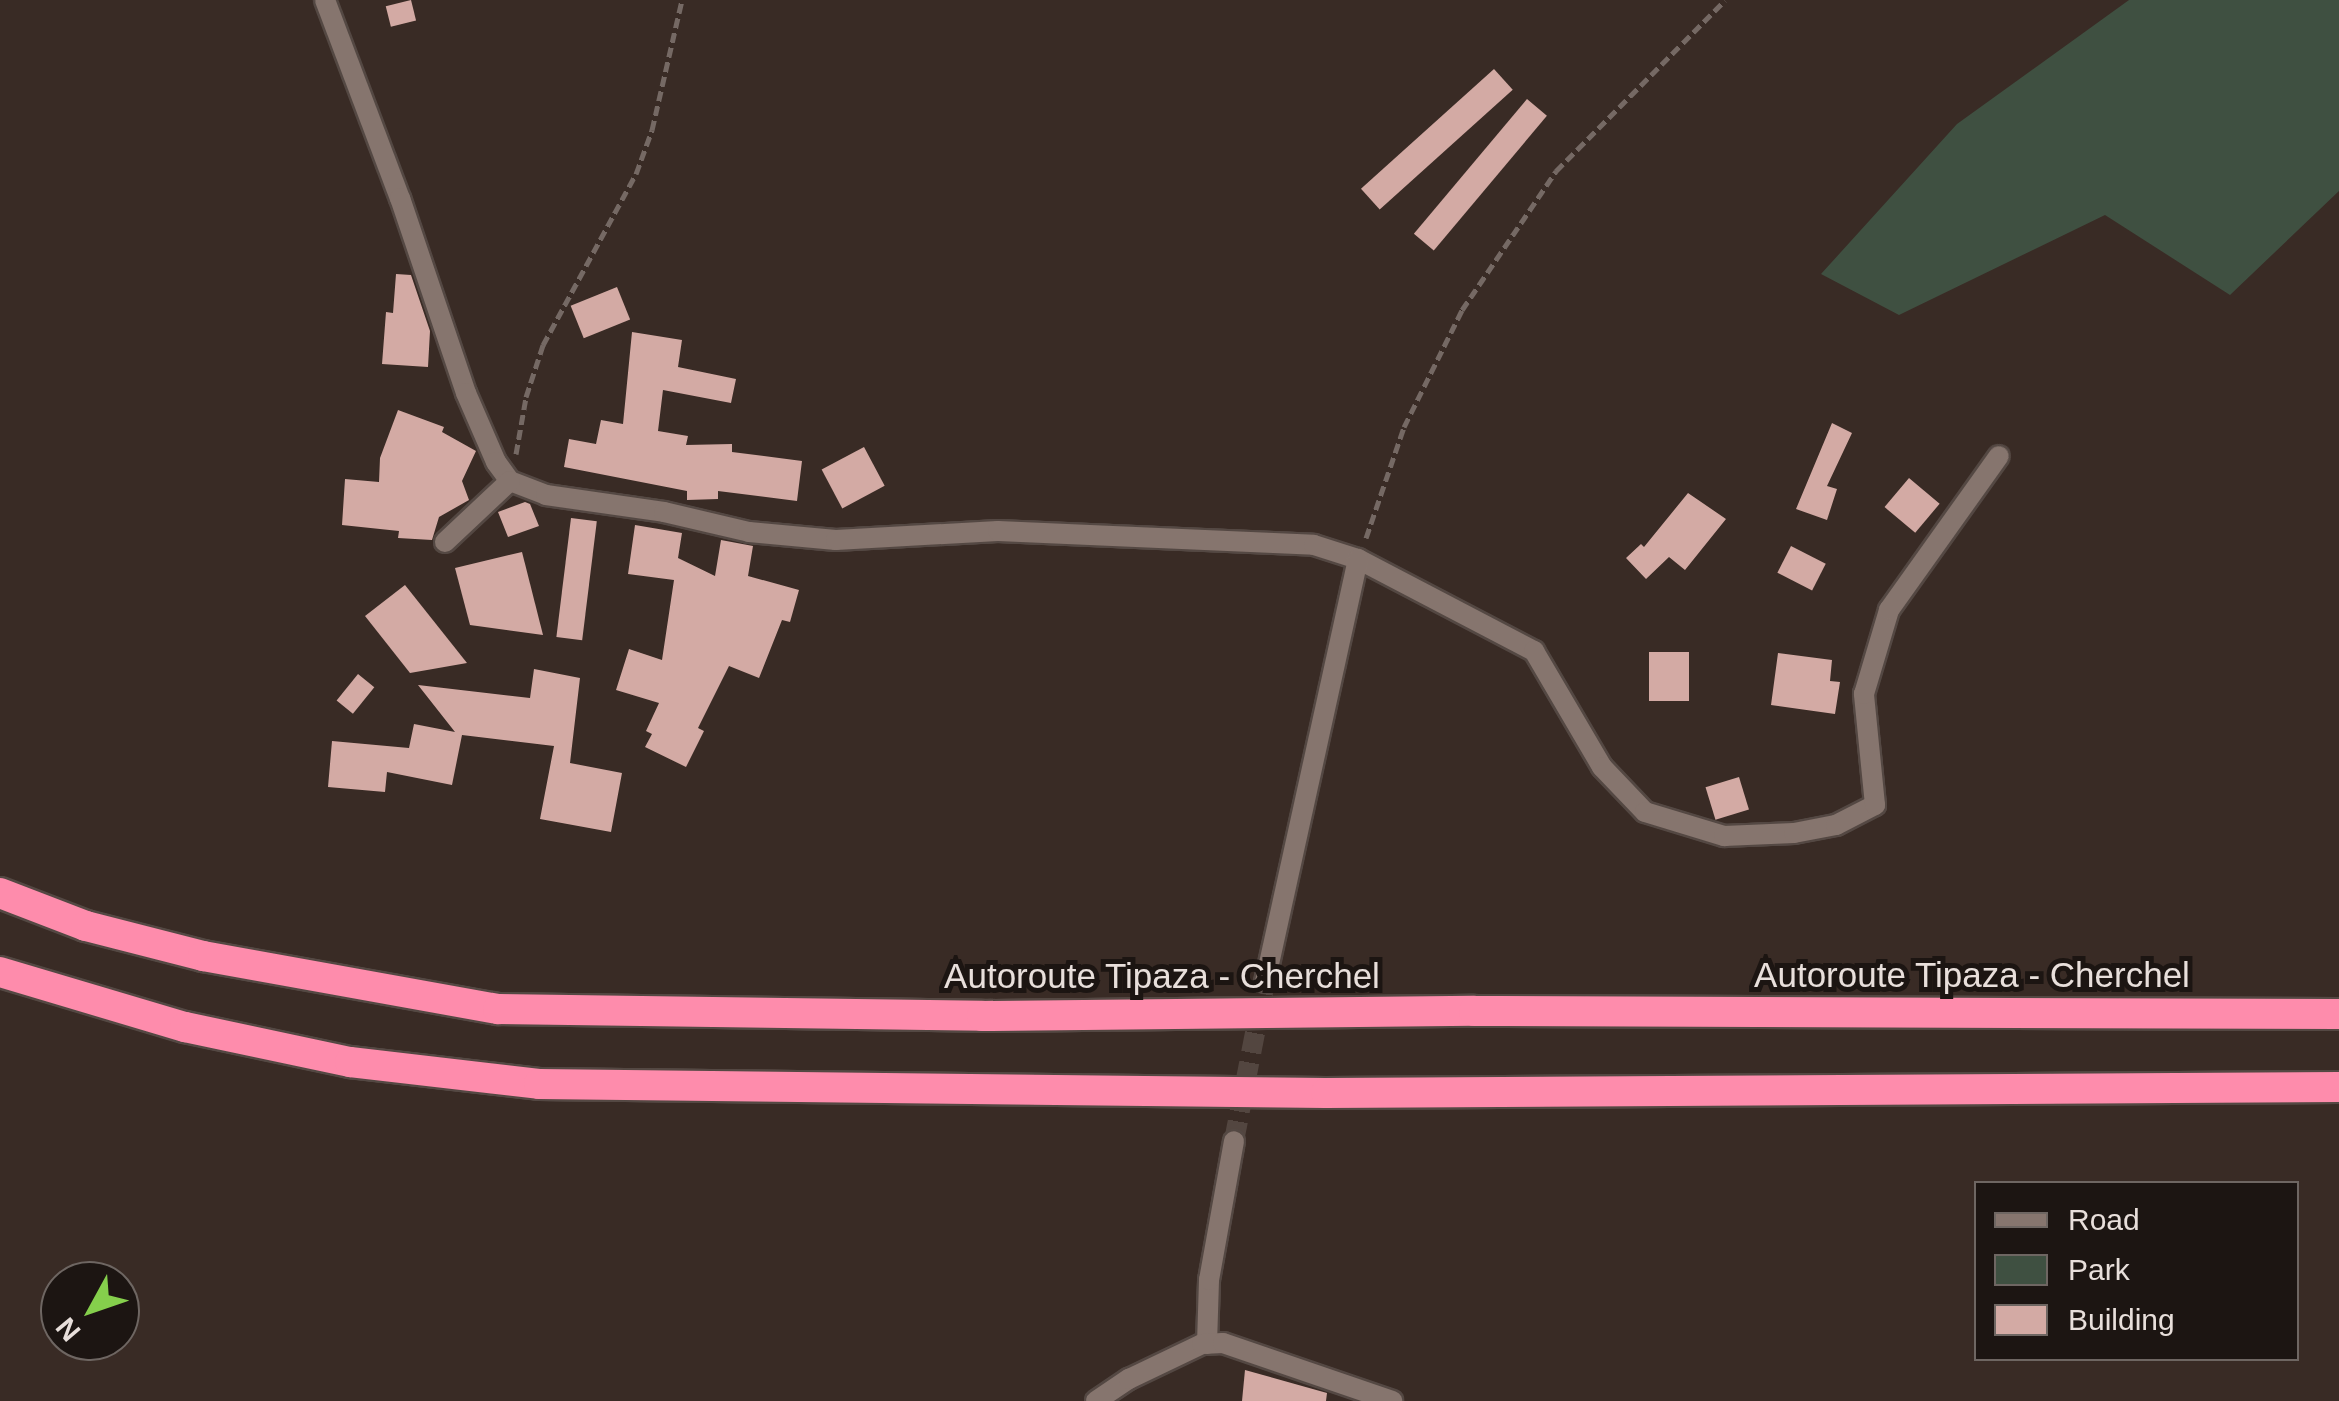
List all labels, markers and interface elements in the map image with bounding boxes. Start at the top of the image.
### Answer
street label: Autoroute Tipaza - Cherchel [1754,954,2190,996]
street label: Autoroute Tipaza - Cherchel [944,955,1380,997]
legend [1974,1181,2299,1361]
text: Road [2068,1203,2140,1236]
text: Park [2068,1253,2130,1286]
north arrow [40,1261,140,1361]
text: Building [2068,1303,2175,1336]
text: N [50,1312,87,1347]

